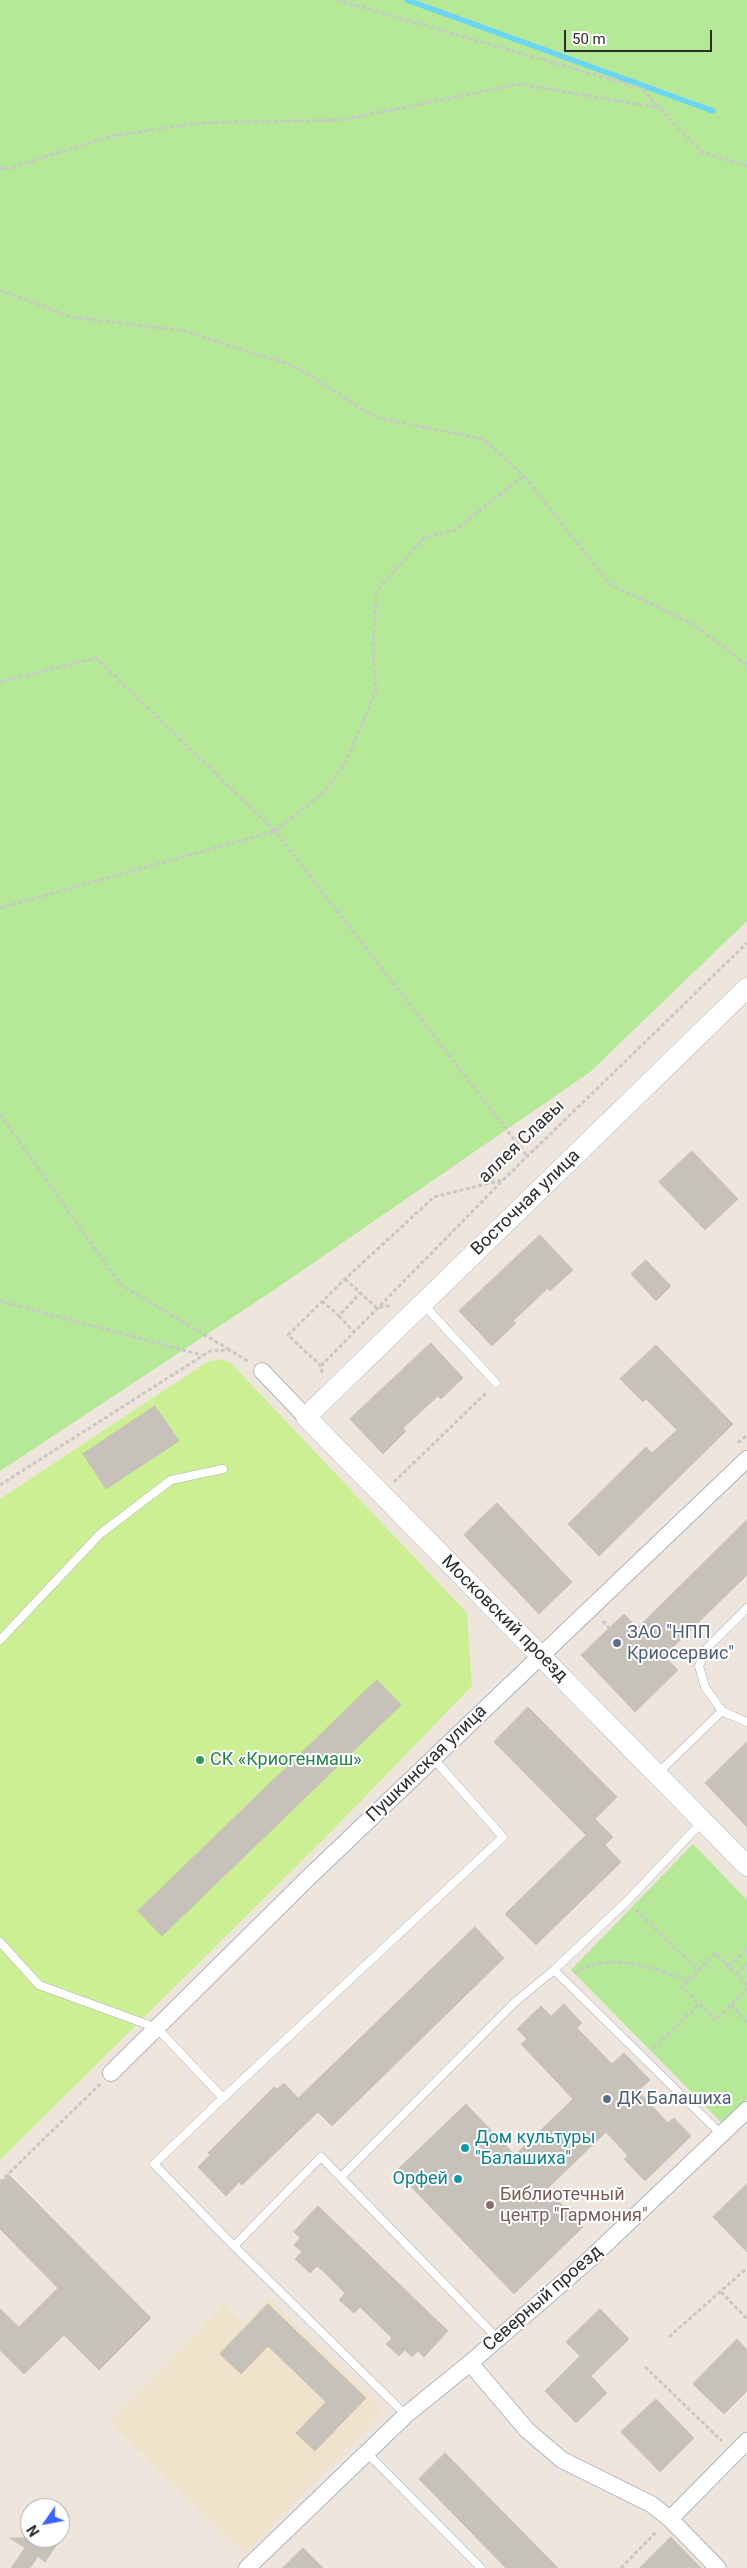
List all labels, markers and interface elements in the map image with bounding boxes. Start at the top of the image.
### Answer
scale bar [567,20,714,52]
text: 50 m [572,30,606,48]
street label: аллея Славы [475,1096,569,1188]
street label: Восточная улица [467,1146,585,1260]
street label: Московский проезд [436,1551,572,1687]
place label: ЗАО "НПП Криосервис" [627,1622,734,1665]
marker: ЗАО "НПП Криосервис" [611,1637,623,1649]
street label: Пушкинская улица [362,1701,492,1827]
place label: СК «Криогенмаш» [210,1749,362,1771]
marker: СК «Криогенмаш» [194,1754,206,1766]
place label: ДК Балашиха [617,2088,732,2110]
marker: ДК Балашиха [601,2093,613,2105]
place label: Дом культуры "Балашиха" [475,2127,595,2170]
marker: Дом культуры "Балашиха" [459,2142,471,2154]
place label: Орфей [393,2168,448,2190]
marker: Орфей [452,2173,464,2185]
place label: Библиотечный центр "Гармония" [500,2184,648,2226]
marker: Библиотечный центр "Гармония" [484,2199,496,2211]
street label: Северный проезд [479,2241,607,2357]
north arrow [20,2498,70,2548]
text: N [24,2522,43,2539]

